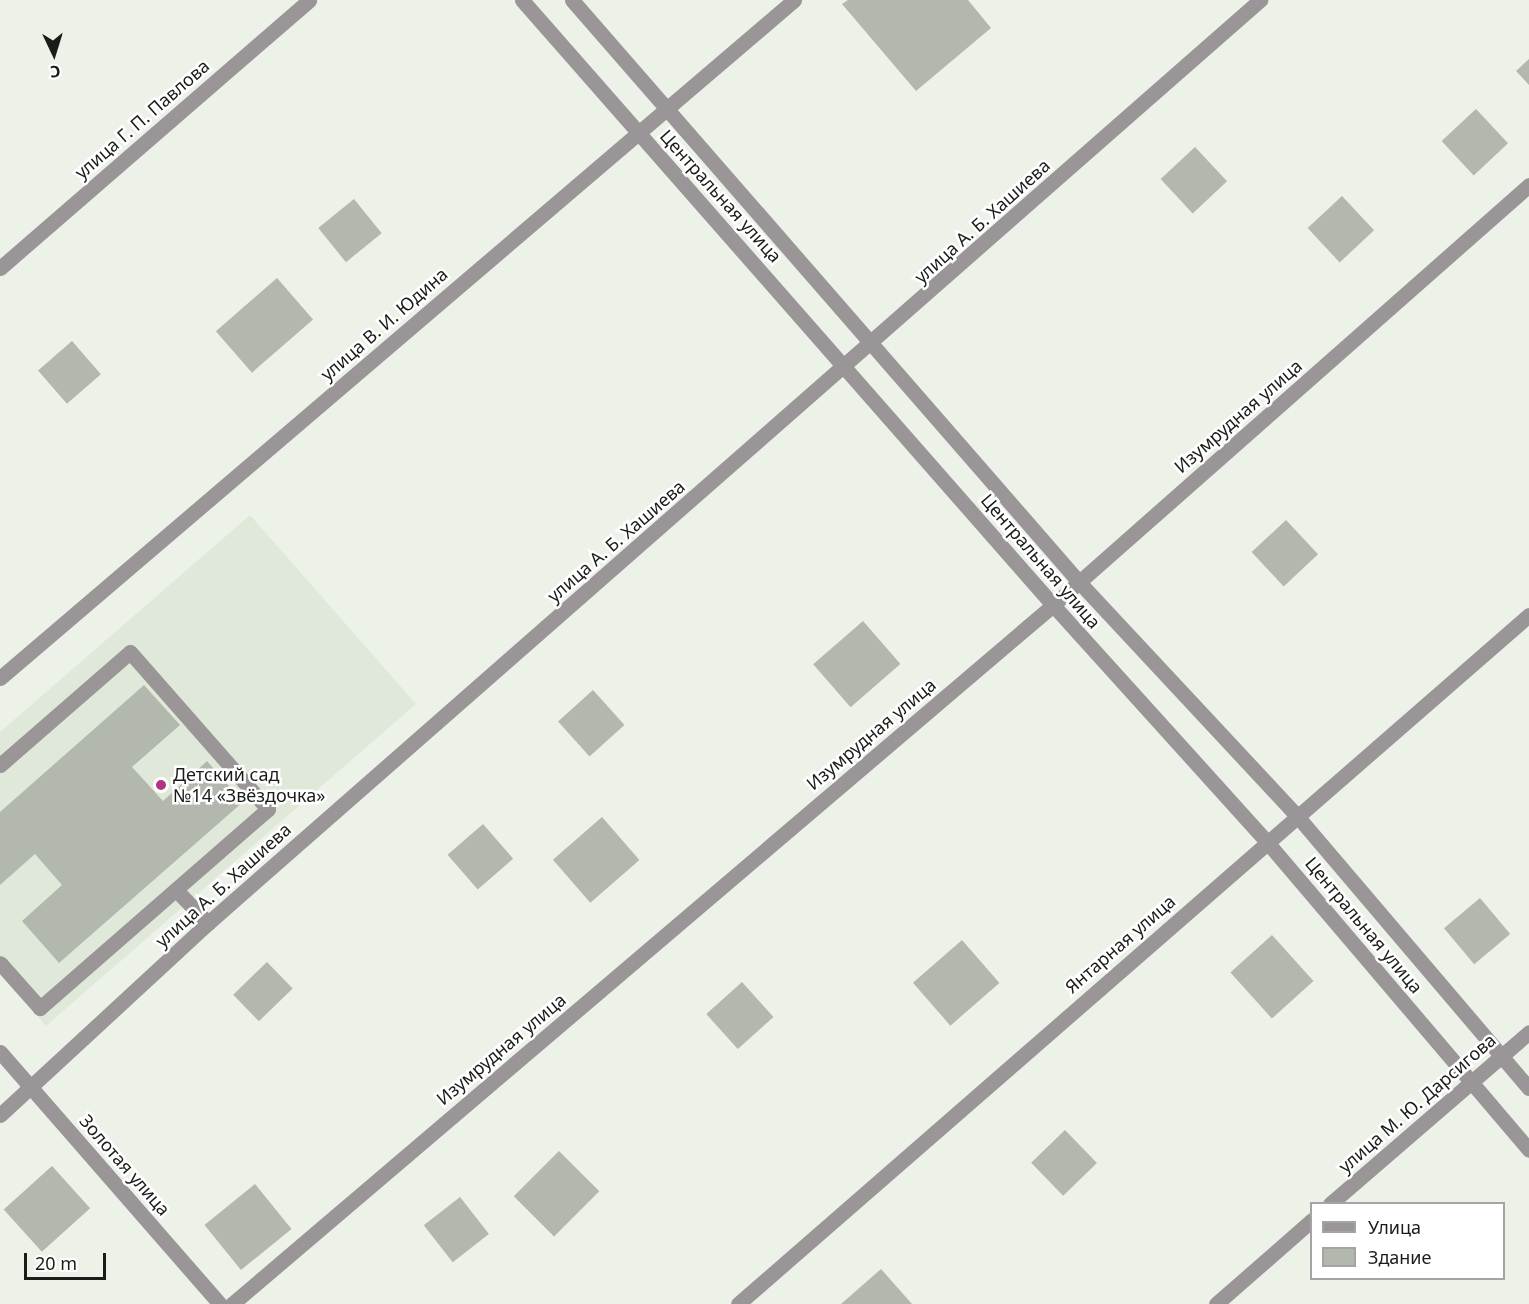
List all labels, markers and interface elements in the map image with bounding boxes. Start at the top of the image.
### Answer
north arrow [24,24,84,84]
street label: улица Г. П. Павлова [70,55,214,183]
text: С [49,61,61,83]
street label: Центральная улица [656,125,786,267]
street label: улица А. Б. Хашиева [910,154,1054,288]
street label: улица В. И. Юдина [316,263,452,385]
street label: Изумрудная улица [1170,355,1306,477]
street label: улица А. Б. Хашиева [543,475,689,607]
street label: Центральная улица [977,489,1105,633]
street label: Изумрудная улица [802,674,940,794]
place label: Детский сад №14 «Звёздочка» [173,764,325,806]
marker: Детский сад №14 «Звёздочка» [154,778,168,792]
street label: улица А. Б. Хашиева [151,818,295,952]
street label: Центральная улица [1301,853,1427,997]
street label: Янтарная улица [1060,890,1180,998]
street label: Изумрудная улица [432,989,570,1109]
street label: улица М. Ю. Дарсигова [1334,1029,1500,1177]
street label: Золотая улица [75,1110,175,1220]
legend [1310,1202,1505,1280]
text: Улица [1368,1215,1421,1239]
scale bar [27,1241,110,1279]
text: Здание [1368,1245,1431,1269]
text: 20 m [35,1251,77,1275]

